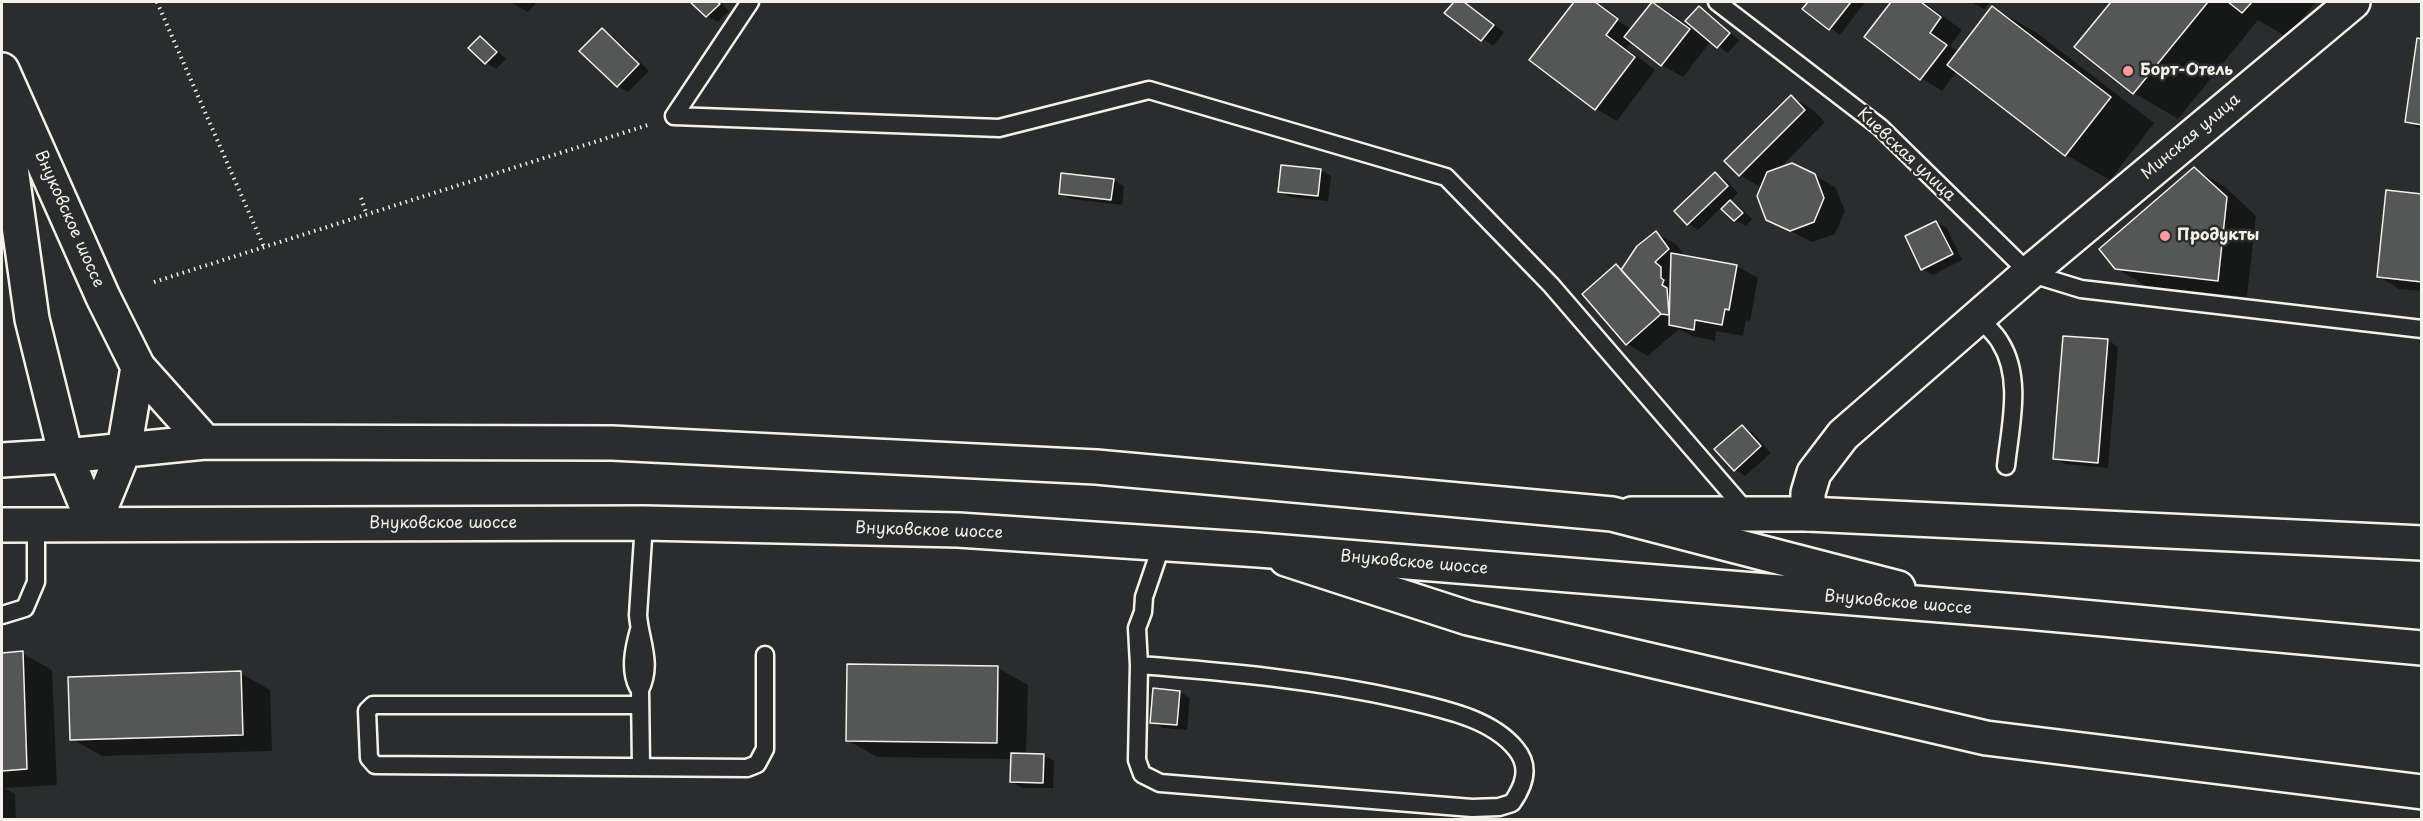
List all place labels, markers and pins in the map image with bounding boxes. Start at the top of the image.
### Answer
place label: Борт-Отель [2140,61,2233,81]
marker: Борт-Отель [2121,64,2135,78]
place label: Продукты [2177,226,2259,246]
marker: Продукты [2158,229,2172,243]

